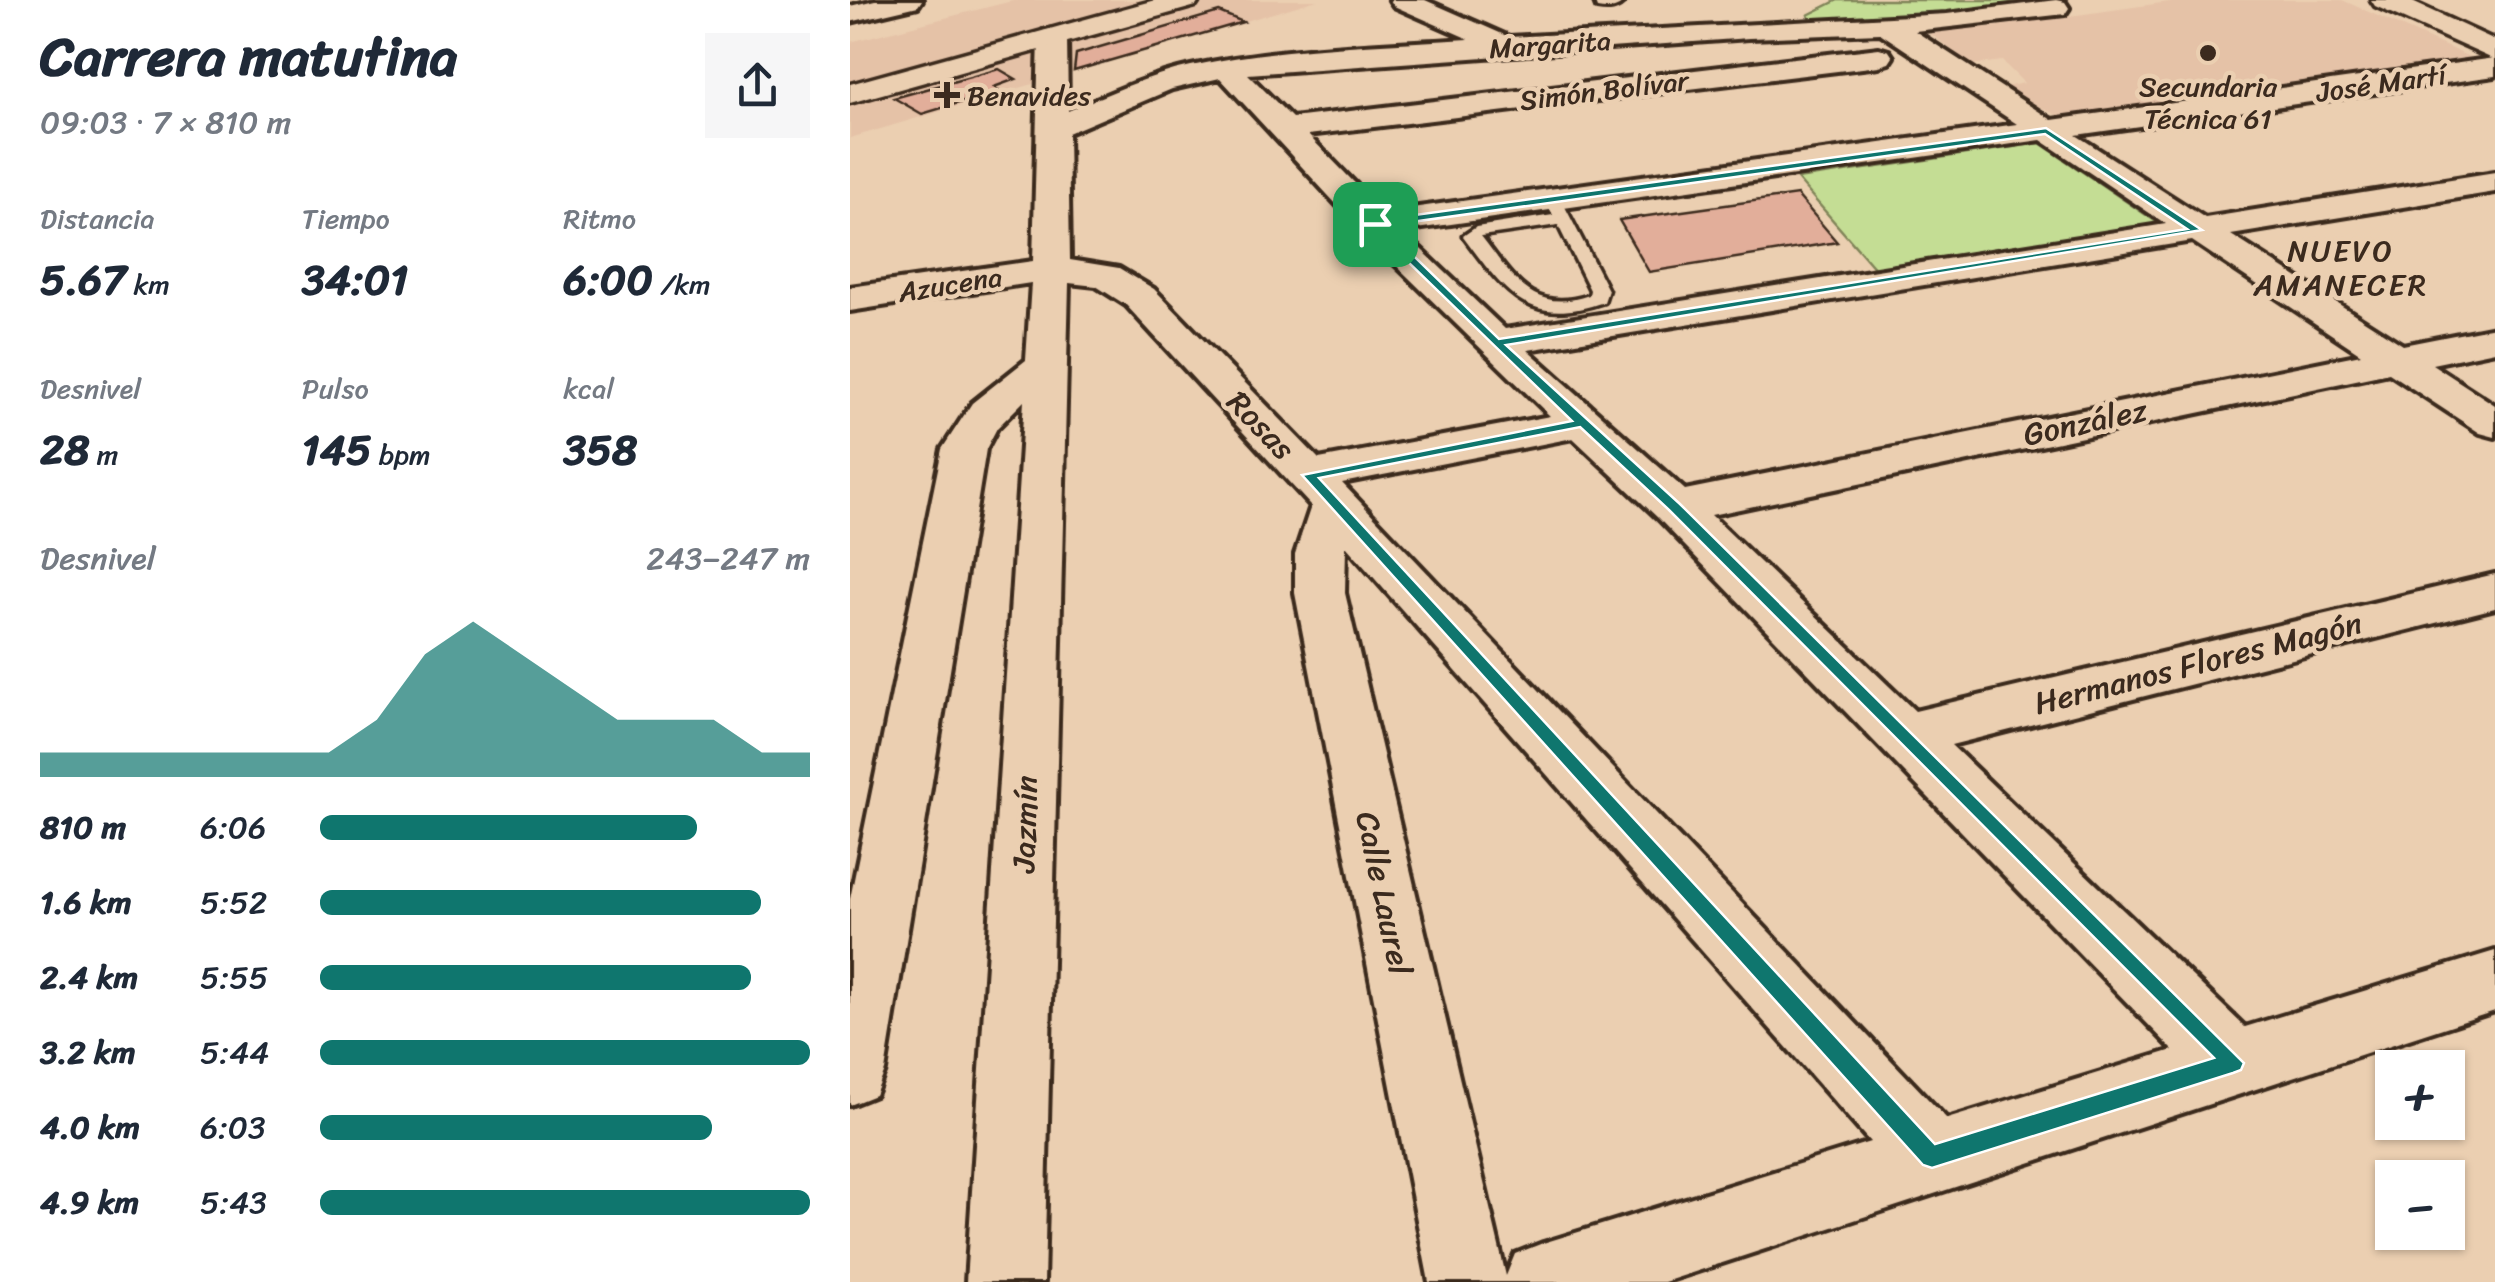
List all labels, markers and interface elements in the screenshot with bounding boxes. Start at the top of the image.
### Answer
text: Carrera matutina [40,8,458,105]
street label: Margarita [1487,16,1613,73]
button: share [705,33,810,138]
marker: Secundaria Técnica 61 [2197,42,2219,64]
street label: José Martí [2312,50,2452,117]
street label: Simón Bolívar [1517,56,1693,125]
place label: Secundaria Técnica 61 [2139,62,2278,143]
place label: Benavides [967,71,1091,120]
marker: Benavides [936,84,958,106]
text: 09:03 · 7 × 810 m [40,94,291,151]
pin [1333,182,1418,267]
text: Distancia [40,194,155,243]
text: Tiempo [302,194,390,243]
text: Ritmo [563,194,636,243]
icon: arrive [1348,197,1403,252]
district label: NUEVO AMANECER [2253,224,2428,312]
text: 5.67 [40,243,126,317]
text: 34:01 [302,243,408,317]
text: 6:00 [563,243,653,317]
street label: Azucena [894,252,1005,317]
text: km [126,260,170,309]
text: /km [653,260,711,309]
text: Desnivel [40,364,141,413]
text: Pulso [302,364,369,413]
text: kcal [563,364,614,413]
street label: Rosas [1212,376,1310,475]
street label: González [2018,381,2153,463]
text: 28 [40,413,90,487]
text: 145 [302,413,372,487]
text: 358 [563,413,637,487]
text: m [90,430,118,479]
text: bpm [372,430,431,479]
text: Desnivel [40,530,156,587]
text: 243–247 m [646,530,810,587]
street label: Hermanos Flores Magón [2028,595,2368,732]
street label: Jazmín [995,775,1056,875]
text: 810 m [40,799,126,856]
text: 6:06 [200,799,266,856]
street label: Calle Laurel [1338,806,1429,981]
text: 1.6 km [40,874,131,931]
text: 5:52 [200,874,267,931]
text: 2.4 km [40,949,138,1006]
text: 5:55 [200,949,268,1006]
text: 3.2 km [40,1024,136,1081]
text: 5:44 [200,1024,269,1081]
map controls [2375,1050,2465,1250]
button: + [2375,1050,2465,1140]
text: 4.0 km [40,1099,140,1156]
text: 6:03 [200,1099,266,1156]
button: − [2375,1160,2465,1250]
text: 4.9 km [40,1174,139,1231]
text: 5:43 [200,1174,267,1231]

